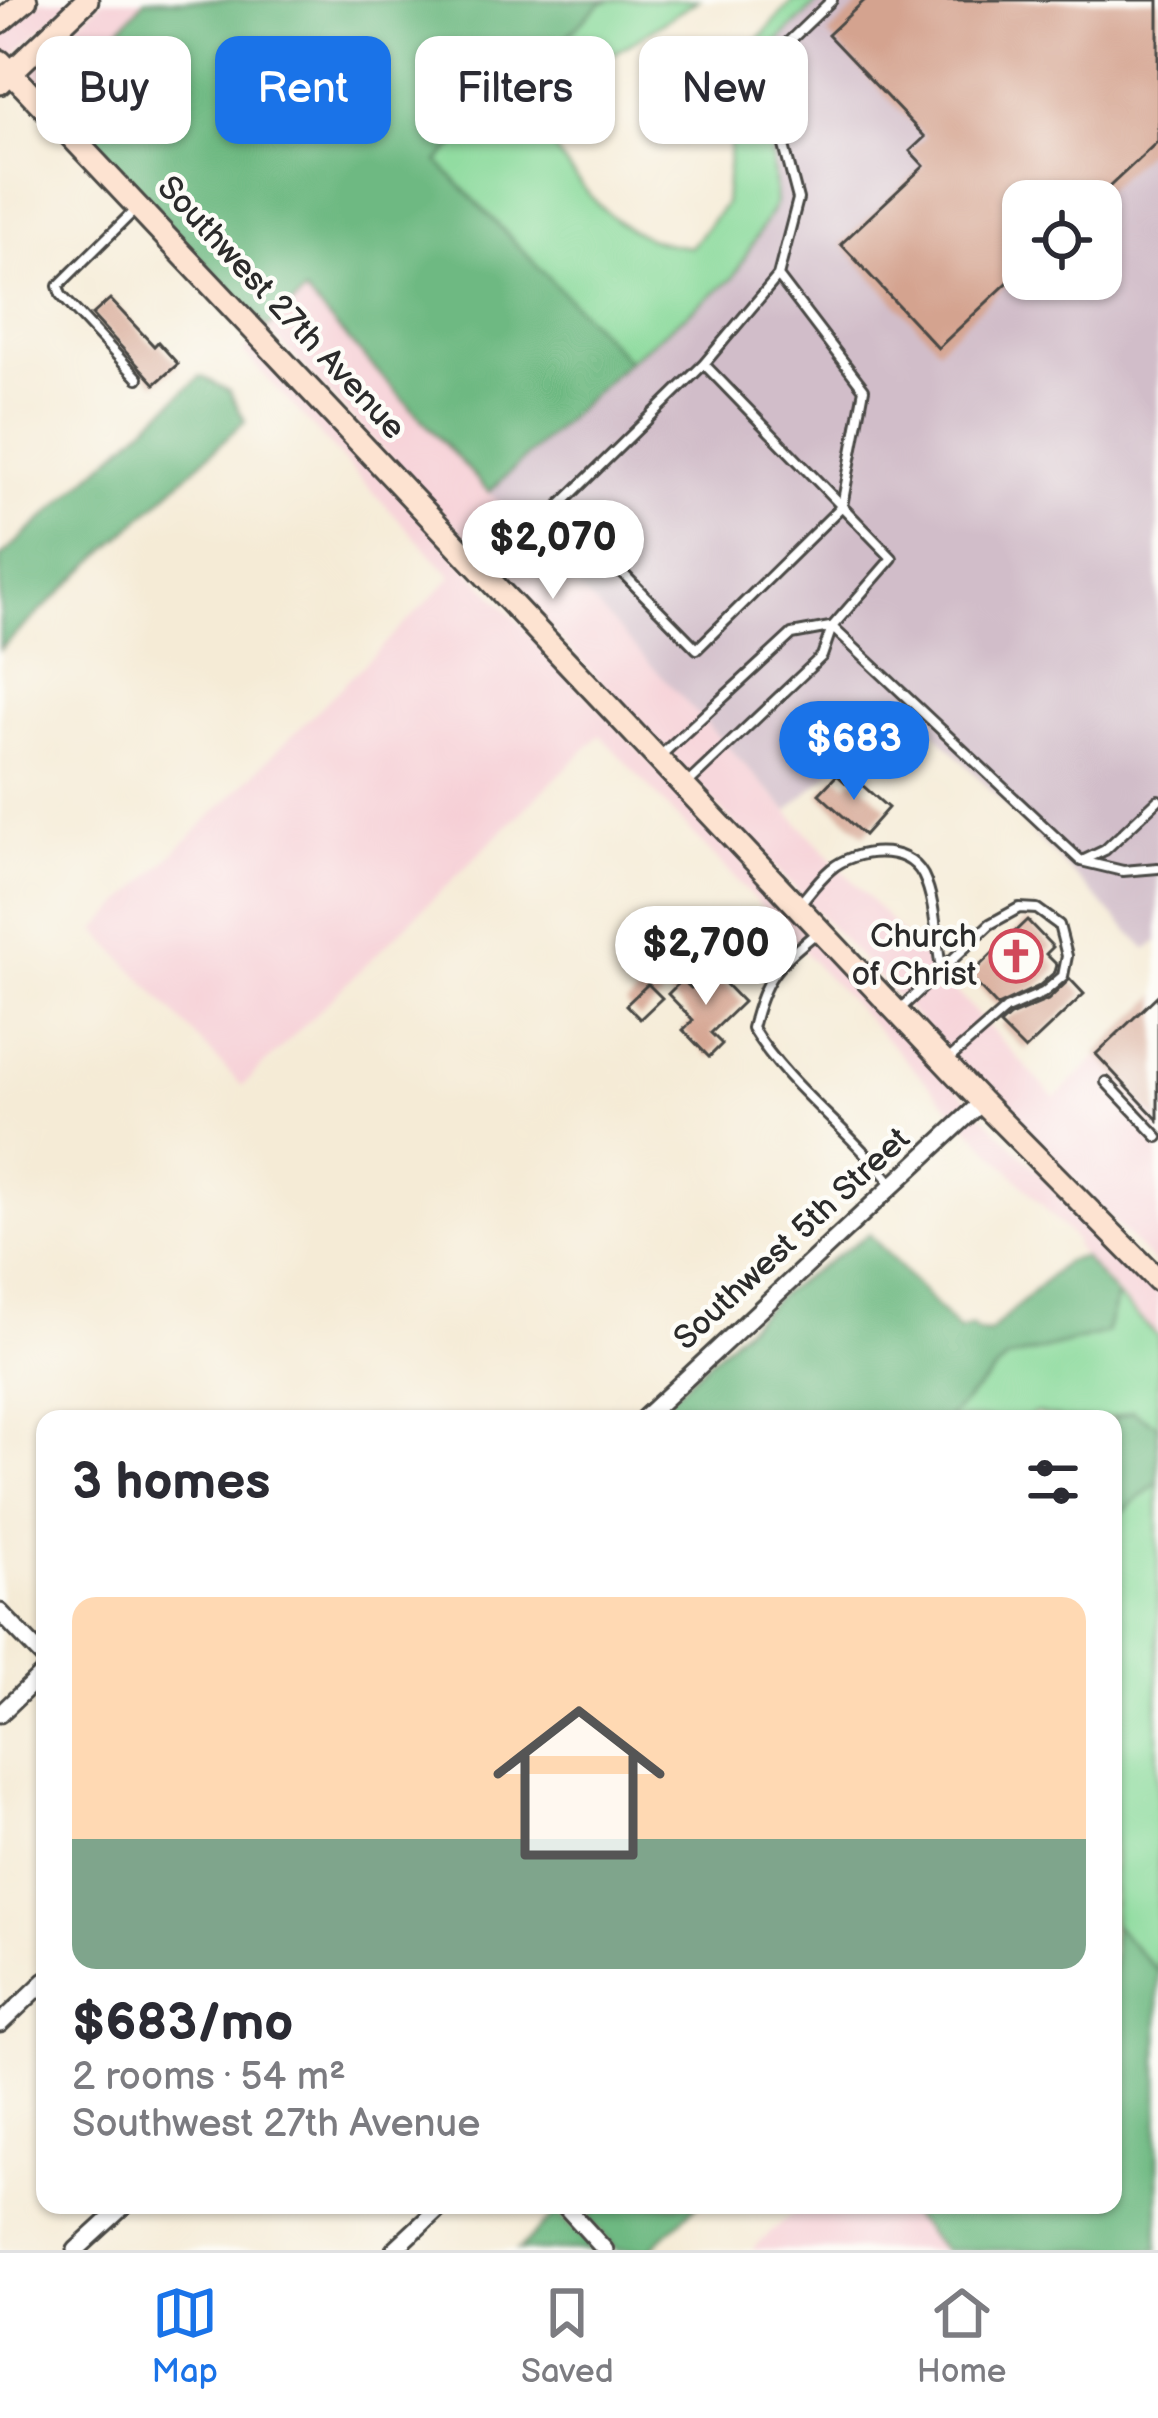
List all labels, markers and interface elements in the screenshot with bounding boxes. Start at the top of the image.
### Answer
chip: Buy [36,36,191,144]
chip: Rent [215,36,391,144]
chip: Filters [415,36,615,144]
chip: New [639,36,808,144]
street label: Southwest 27th Avenue [149,168,413,448]
map controls [1002,180,1122,300]
button: locate [1002,180,1122,300]
pin: $2,070 [455,500,651,602]
text: $2,070 [489,515,617,562]
pin: $683 [783,701,925,803]
text: $683 [806,716,902,763]
pin: $2,700 [608,906,804,1008]
place label: Church of Christ [851,917,977,995]
text: $2,700 [642,921,770,968]
church icon: Church of Christ [988,928,1044,984]
street label: Southwest 5th Street [666,1119,918,1359]
icon: filters [1020,1449,1086,1515]
text: 3 homes [72,1452,270,1513]
icon: home [471,1675,687,1891]
text: $683/mo [72,1993,293,2054]
text: 2 rooms · 54 m² [72,2054,346,2101]
text: Southwest 27th Avenue [72,2101,480,2148]
tab: Map [152,2280,218,2392]
tab: Saved [521,2280,614,2392]
tab: Home [917,2280,1006,2392]

